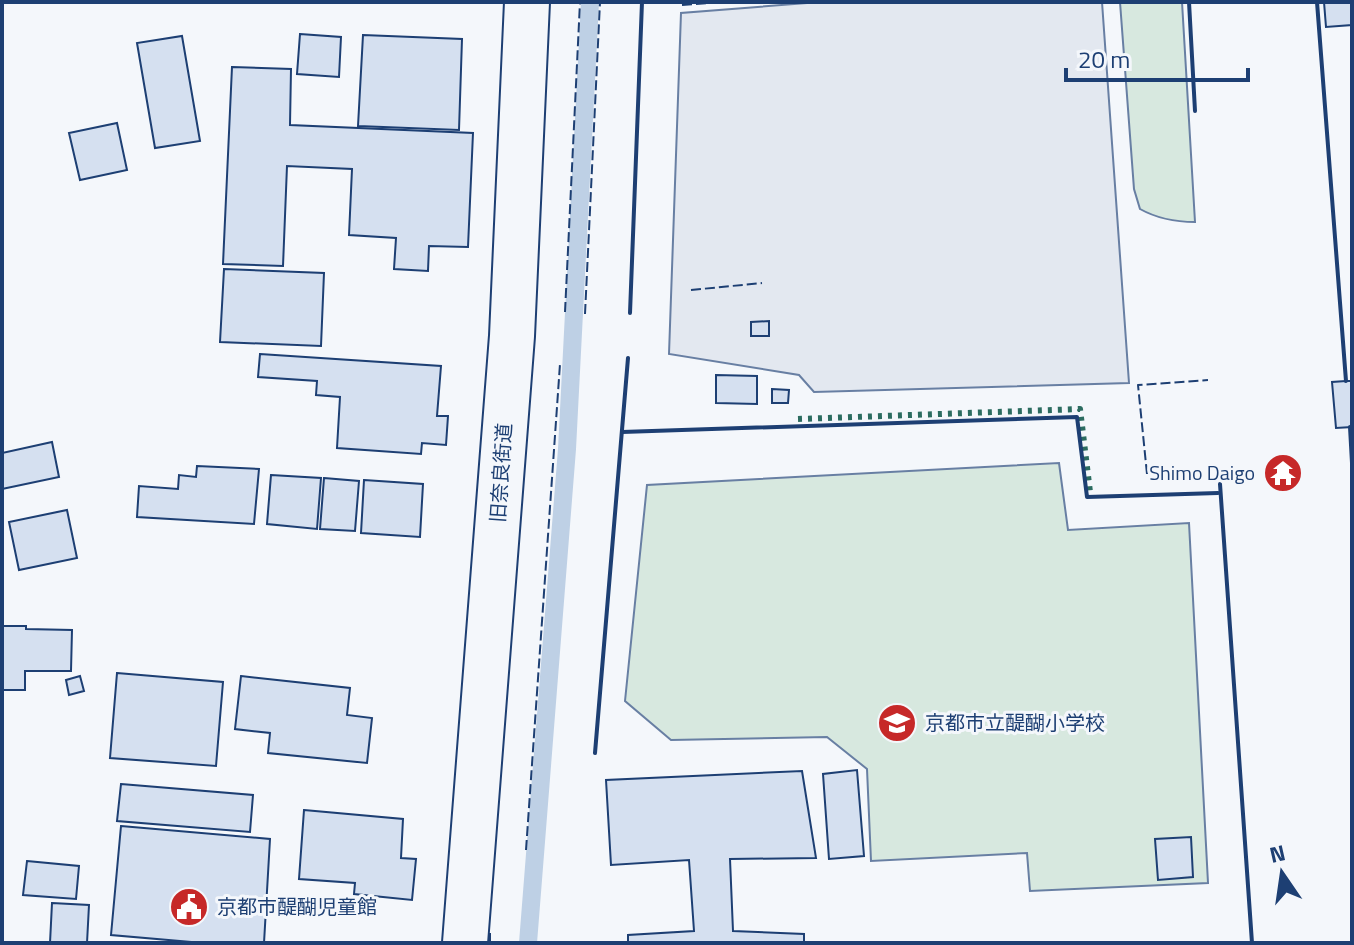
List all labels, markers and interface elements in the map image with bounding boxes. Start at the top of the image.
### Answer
scale bar [1066,32,1248,82]
text: 20 m [1078,41,1130,77]
street label: 旧奈良街道 [482,422,519,524]
temple icon: Shimo Daigo [1262,452,1304,494]
place label: Shimo Daigo [1149,457,1255,488]
school or university icon: 京都市立醍醐小学校 [876,702,918,744]
place label: 京都市立醍醐小学校 [925,707,1105,738]
north arrow [1242,833,1322,913]
text: N [1266,835,1289,872]
public building icon: 京都市醍醐児童館 [168,886,210,928]
place label: 京都市醍醐児童館 [217,891,377,922]

